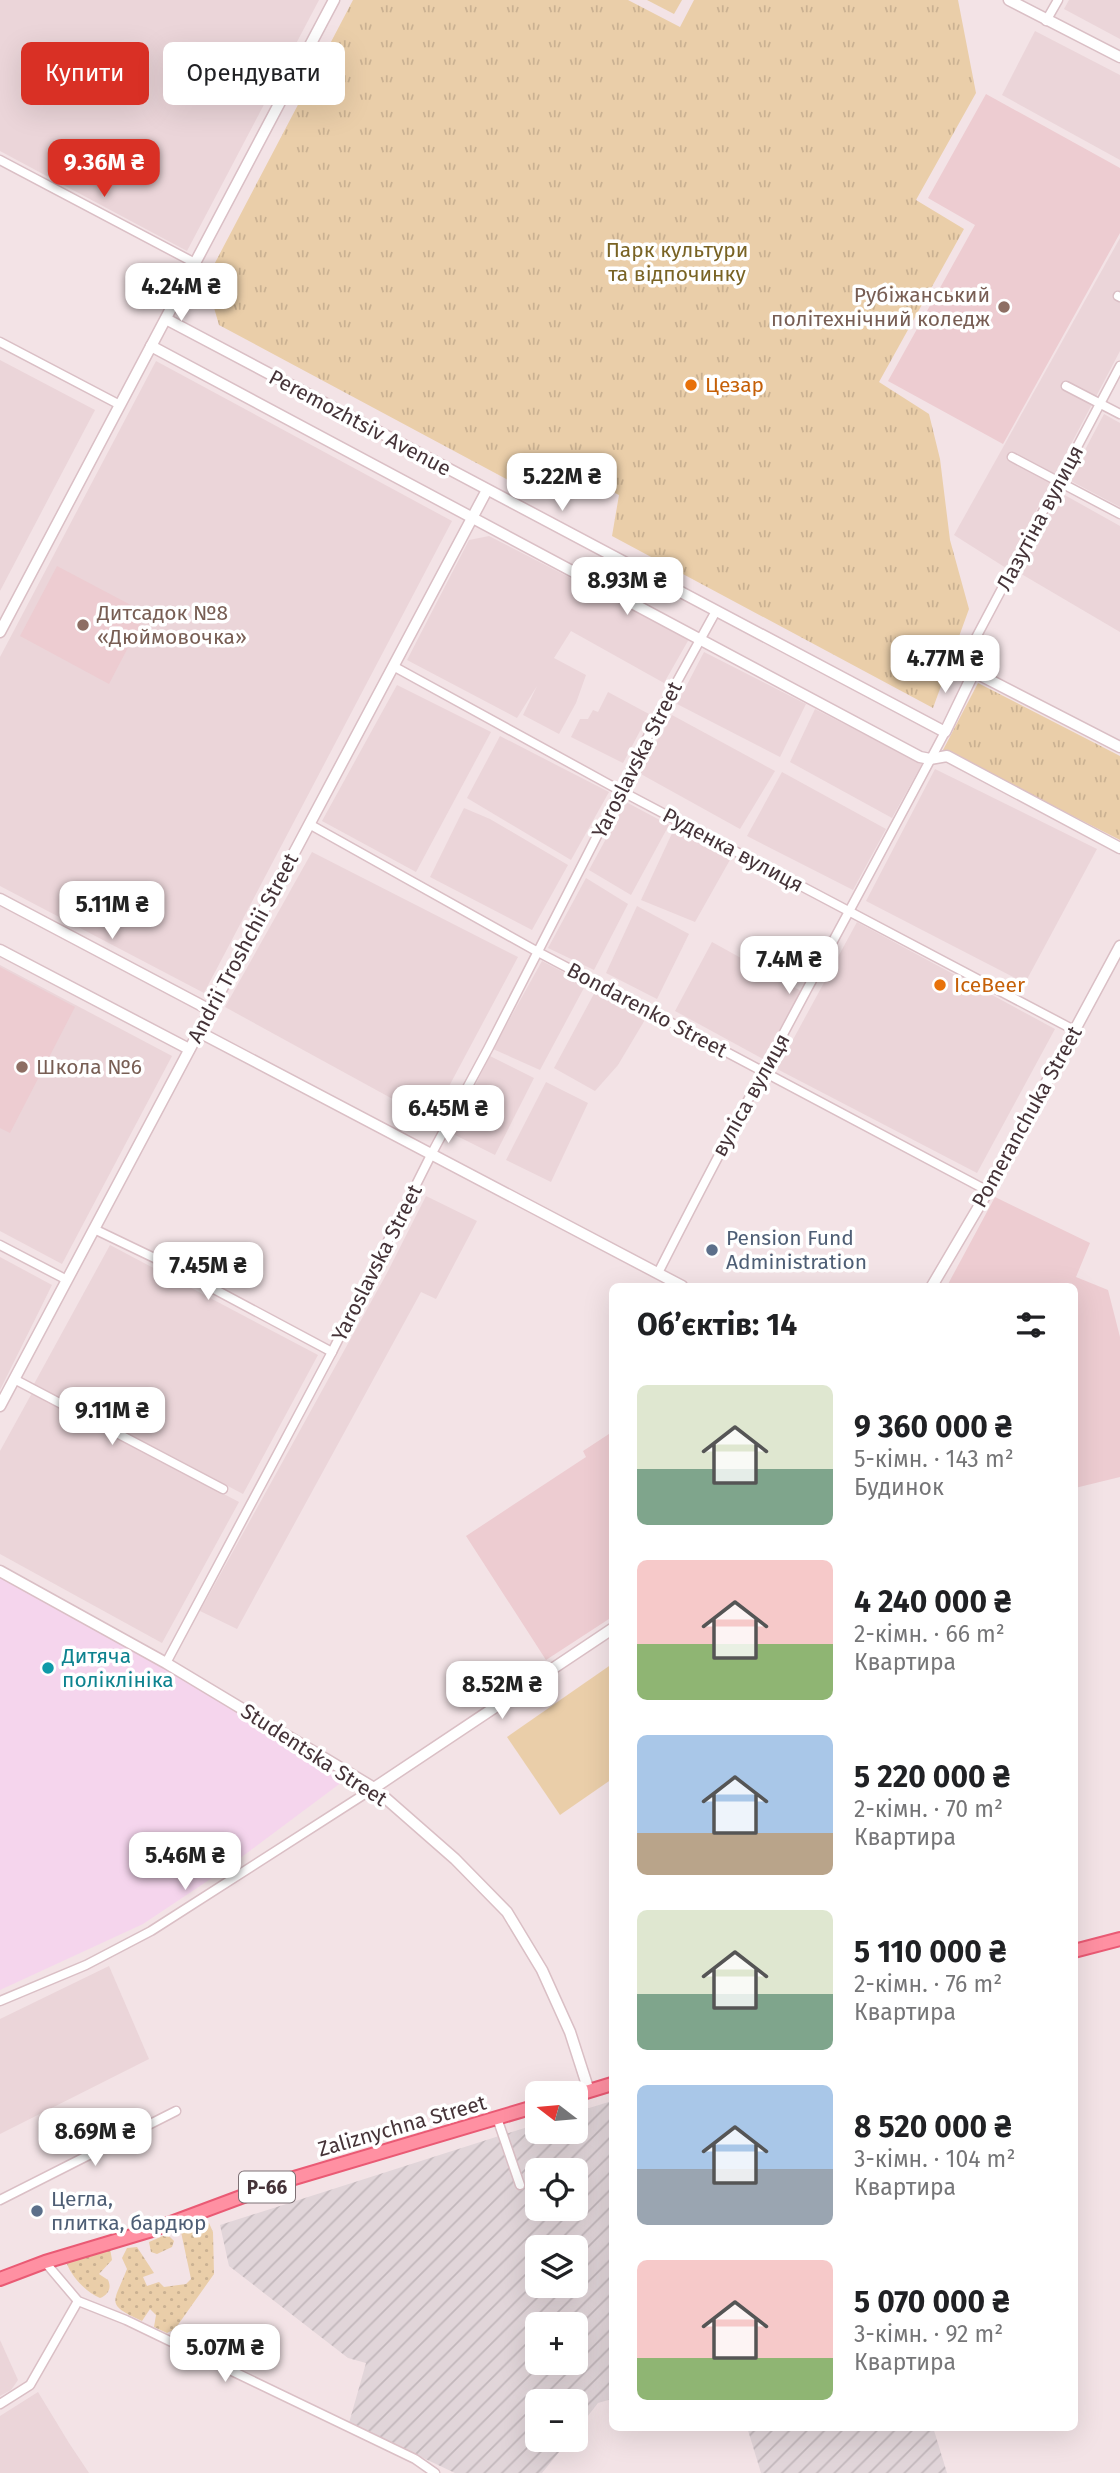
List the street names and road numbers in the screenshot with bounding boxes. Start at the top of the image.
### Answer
street label: Peremozhtsiv Avenue [265,364,455,482]
street label: Лазутіна вулиця [991,441,1089,595]
street label: Yaroslavska Street [586,677,688,843]
street label: Руденка вулиця [658,802,808,898]
street label: Andrii Troshchii Street [182,848,304,1047]
street label: Bondarenko Street [562,957,732,1063]
street label: Pomeranchuka Street [966,1021,1088,1212]
street label: вуліса вулиця [706,1029,796,1161]
street label: Yaroslavska Street [326,1180,428,1346]
street label: Studentska Street [236,1698,392,1812]
street label: Zaliznychna Street [315,2089,490,2162]
road number: Р-66 [239,2172,295,2202]

